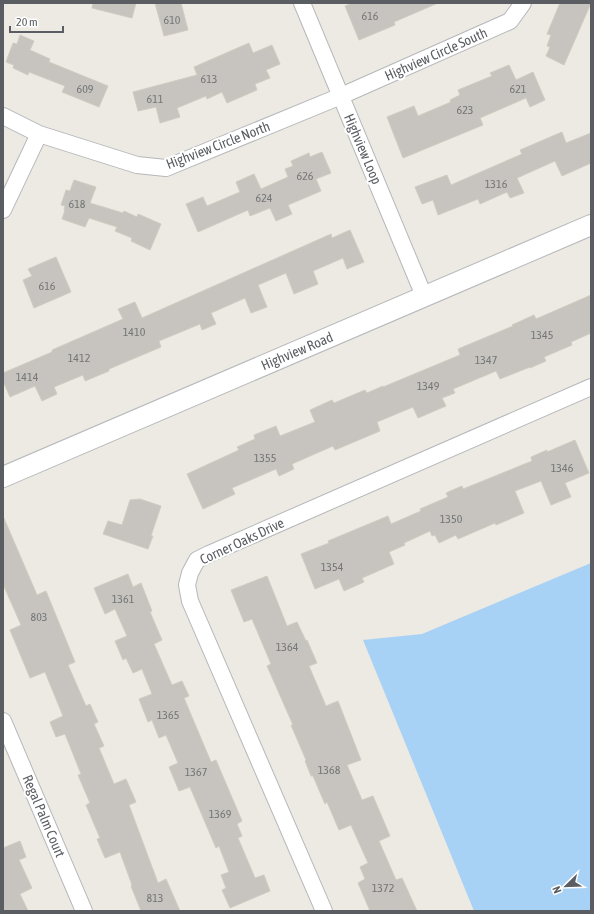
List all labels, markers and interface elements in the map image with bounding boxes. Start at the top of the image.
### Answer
scale bar [10,8,63,34]
house number: 616 [362,9,379,23]
house number: 610 [164,13,181,27]
text: 20 m [16,15,38,29]
street label: Highview Circle South [382,24,490,84]
house number: 613 [201,72,217,86]
house number: 609 [77,82,94,96]
house number: 621 [510,82,527,96]
house number: 611 [147,92,164,106]
house number: 623 [457,103,473,117]
street label: Highview Loop [341,111,385,187]
street label: Highview Circle North [164,118,272,172]
house number: 626 [297,169,314,183]
house number: 1316 [485,177,508,191]
house number: 624 [256,191,273,205]
house number: 618 [69,197,86,211]
house number: 616 [39,279,56,293]
house number: 1410 [123,325,146,339]
house number: 1345 [531,328,553,342]
street label: Highview Road [259,329,335,373]
house number: 1412 [68,351,90,365]
house number: 1347 [475,353,498,367]
house number: 1414 [16,370,39,384]
house number: 1349 [417,379,440,393]
house number: 1355 [254,451,276,465]
house number: 1346 [551,461,574,475]
house number: 1350 [440,512,463,526]
street label: Corner Oaks Drive [197,515,287,567]
house number: 1354 [321,560,344,574]
house number: 1361 [112,592,135,606]
house number: 803 [31,610,47,624]
house number: 1364 [276,640,299,654]
house number: 1365 [157,708,179,722]
house number: 1368 [318,763,341,777]
house number: 1367 [185,765,208,779]
street label: Regal Palm Court [20,773,68,859]
house number: 1369 [209,807,232,821]
north arrow [546,866,586,906]
house number: 1372 [372,881,394,895]
text: N [550,885,564,895]
house number: 813 [147,891,163,905]

